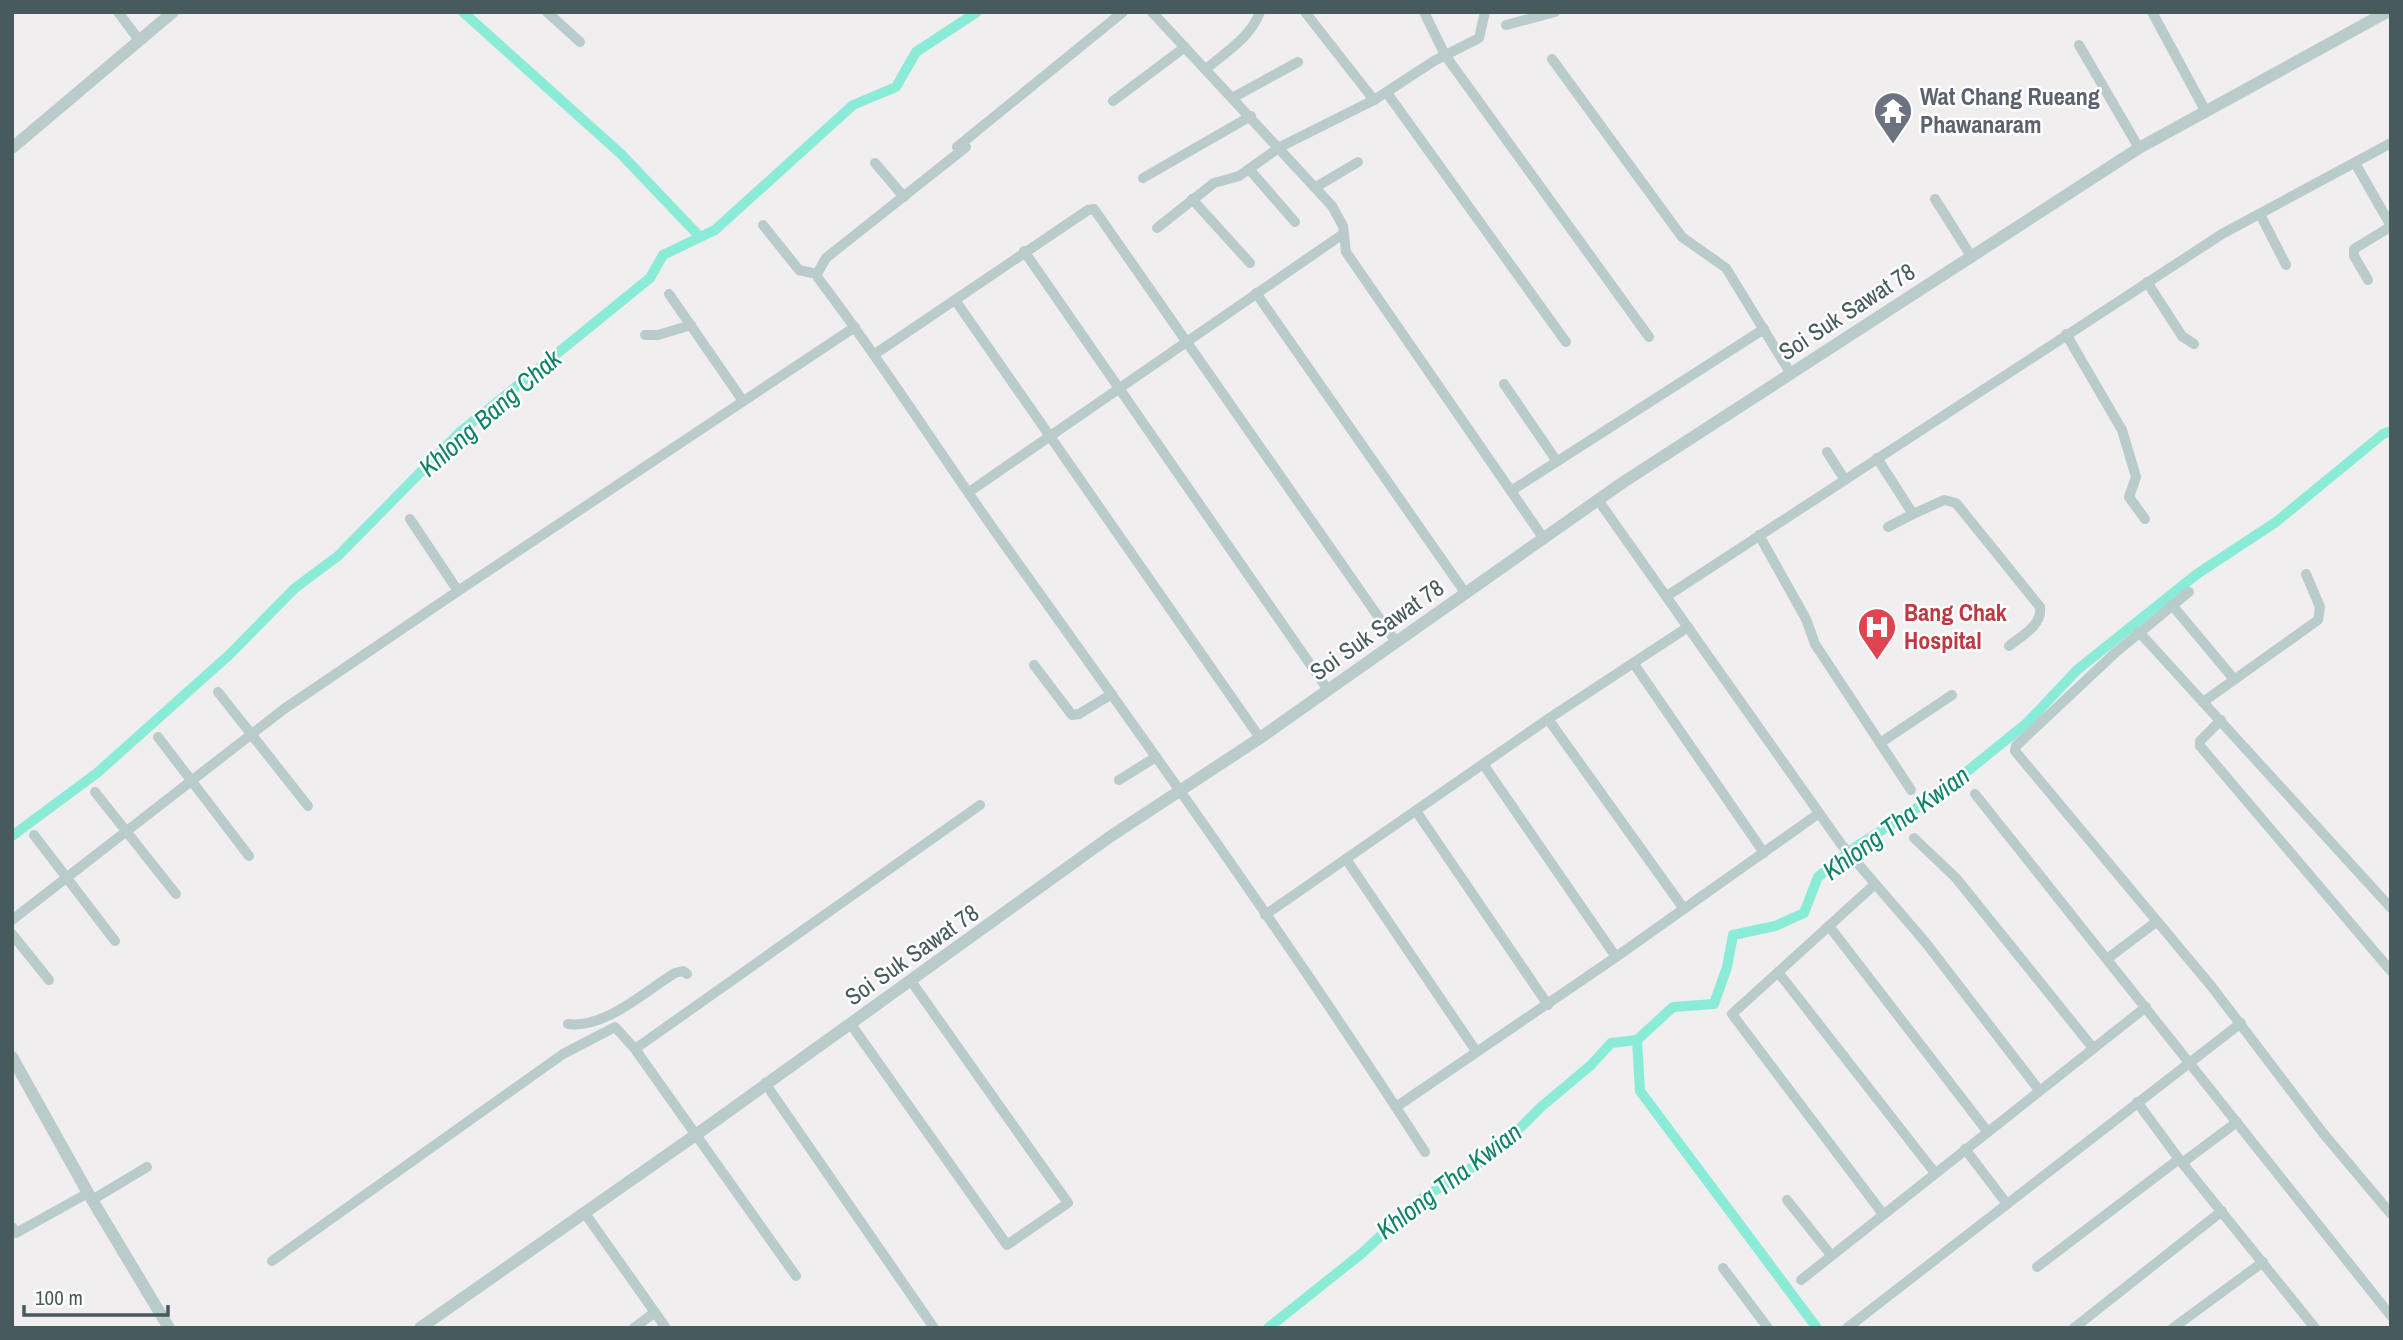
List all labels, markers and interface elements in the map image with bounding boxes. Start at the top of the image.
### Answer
place label: Wat Chang Rueang Phawanaram [1920,80,2100,140]
temple icon: Wat Chang Rueang Phawanaram [1872,90,1914,145]
street label: Soi Suk Sawat 78 [1772,255,1921,367]
water label: Khlong Bang Chak [411,340,569,484]
street label: Soi Suk Sawat 78 [1303,571,1450,687]
place label: Bang Chak Hospital [1904,596,2007,656]
hospital icon: Bang Chak Hospital [1856,606,1898,661]
water label: Khlong Tha Kwian [1815,757,1976,888]
street label: Soi Suk Sawat 78 [838,896,985,1012]
water label: Khlong Tha Kwian [1369,1114,1529,1247]
scale bar [24,1274,168,1318]
text: 100 m [35,1283,83,1312]

